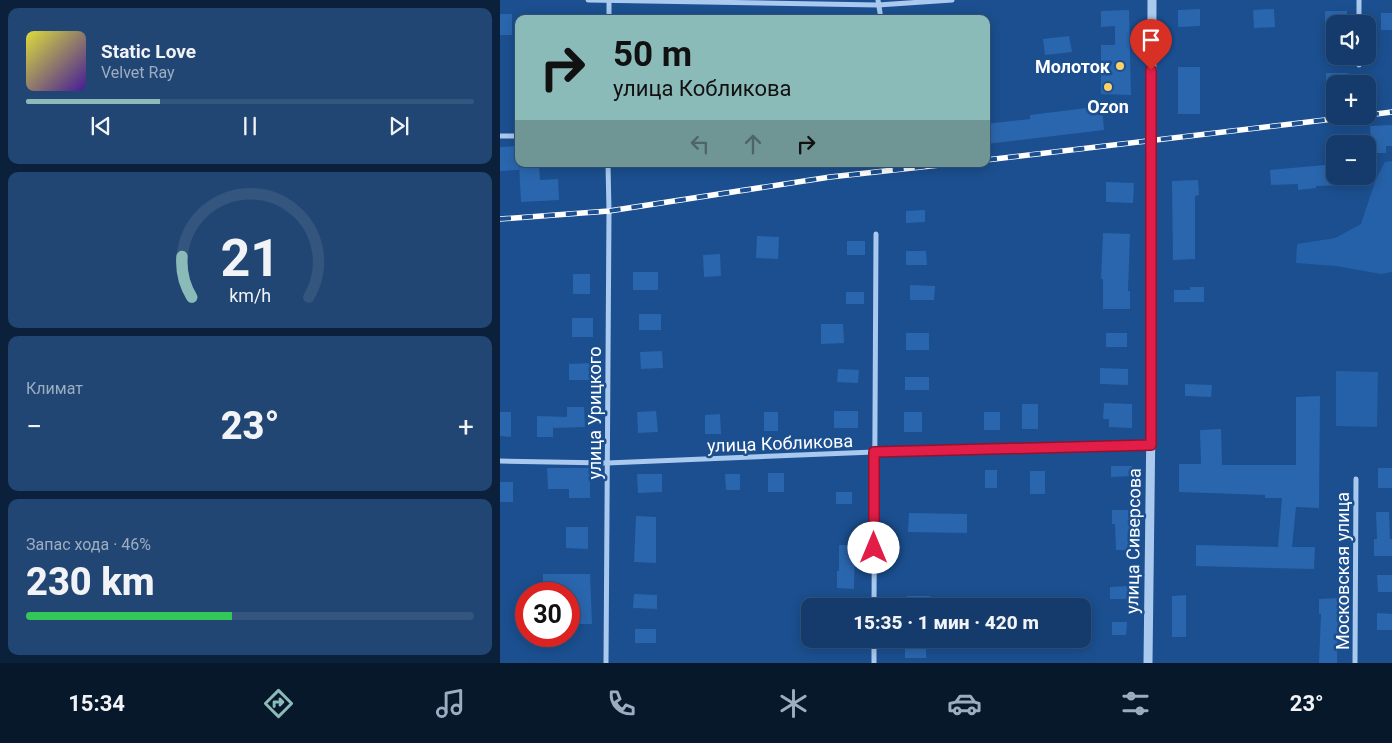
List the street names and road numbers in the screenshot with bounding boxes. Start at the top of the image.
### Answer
street label: улица Урицкого [584,347,605,479]
street label: улица Кобликова [707,430,853,456]
street label: улица Сиверсова [1121,468,1145,614]
street label: Московская улица [1332,492,1353,650]

